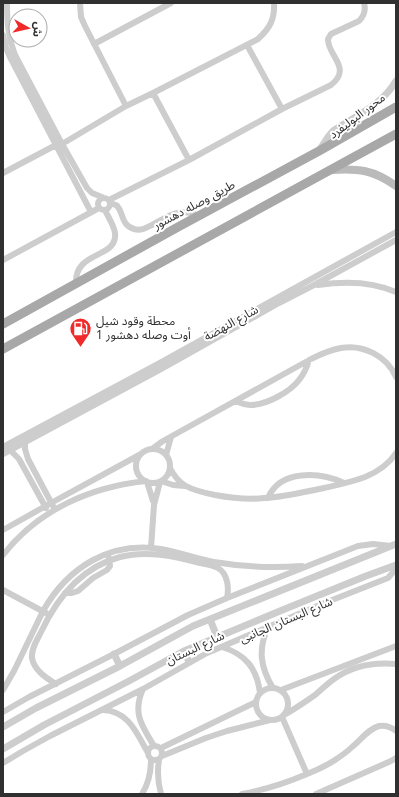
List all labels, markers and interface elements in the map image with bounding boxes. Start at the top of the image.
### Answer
north arrow [8,8,48,48]
text: ش [30,21,47,38]
street label: محور البوليفرد [325,89,388,142]
street label: طريق وصله دهشور [149,176,238,234]
street label: شارع النهضة [200,301,262,345]
place label: محطة وقود شيل أوت وصله دهشور 1 [96,312,191,343]
fuel station icon: محطة وقود شيل أوت وصله دهشور 1 [68,315,94,348]
street label: شارع البستان الجانبى [237,592,335,648]
street label: شارع البستان [163,627,227,669]

